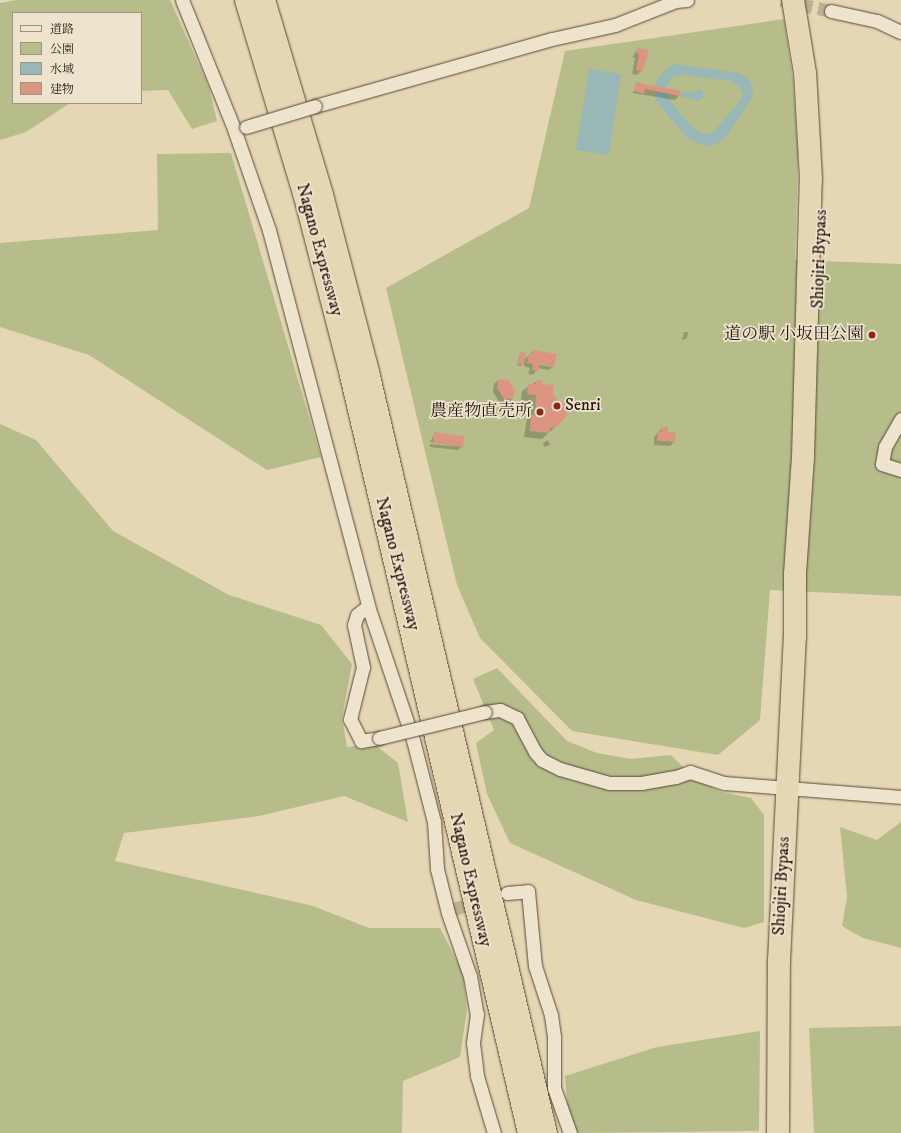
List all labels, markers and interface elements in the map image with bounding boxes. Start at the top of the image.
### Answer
legend [12,12,142,104]
text: 道路 [50,22,74,37]
text: 公園 [50,42,74,57]
text: 水域 [50,62,74,77]
text: 建物 [50,82,74,97]
street label: Nagano Expressway [291,181,347,319]
street label: Shiojiri Bypass [808,209,832,309]
place label: 道の駅 小坂田公園 [724,325,864,345]
marker: 道の駅 小坂田公園 [867,330,877,340]
place label: Senri [565,396,601,416]
marker: Senri [552,401,562,411]
place label: 農産物直売所 [430,402,532,422]
marker: 農産物直売所 [535,407,545,417]
street label: Nagano Expressway [371,495,423,633]
street label: Nagano Expressway [445,811,495,949]
street label: Shiojiri Bypass [769,836,795,936]

